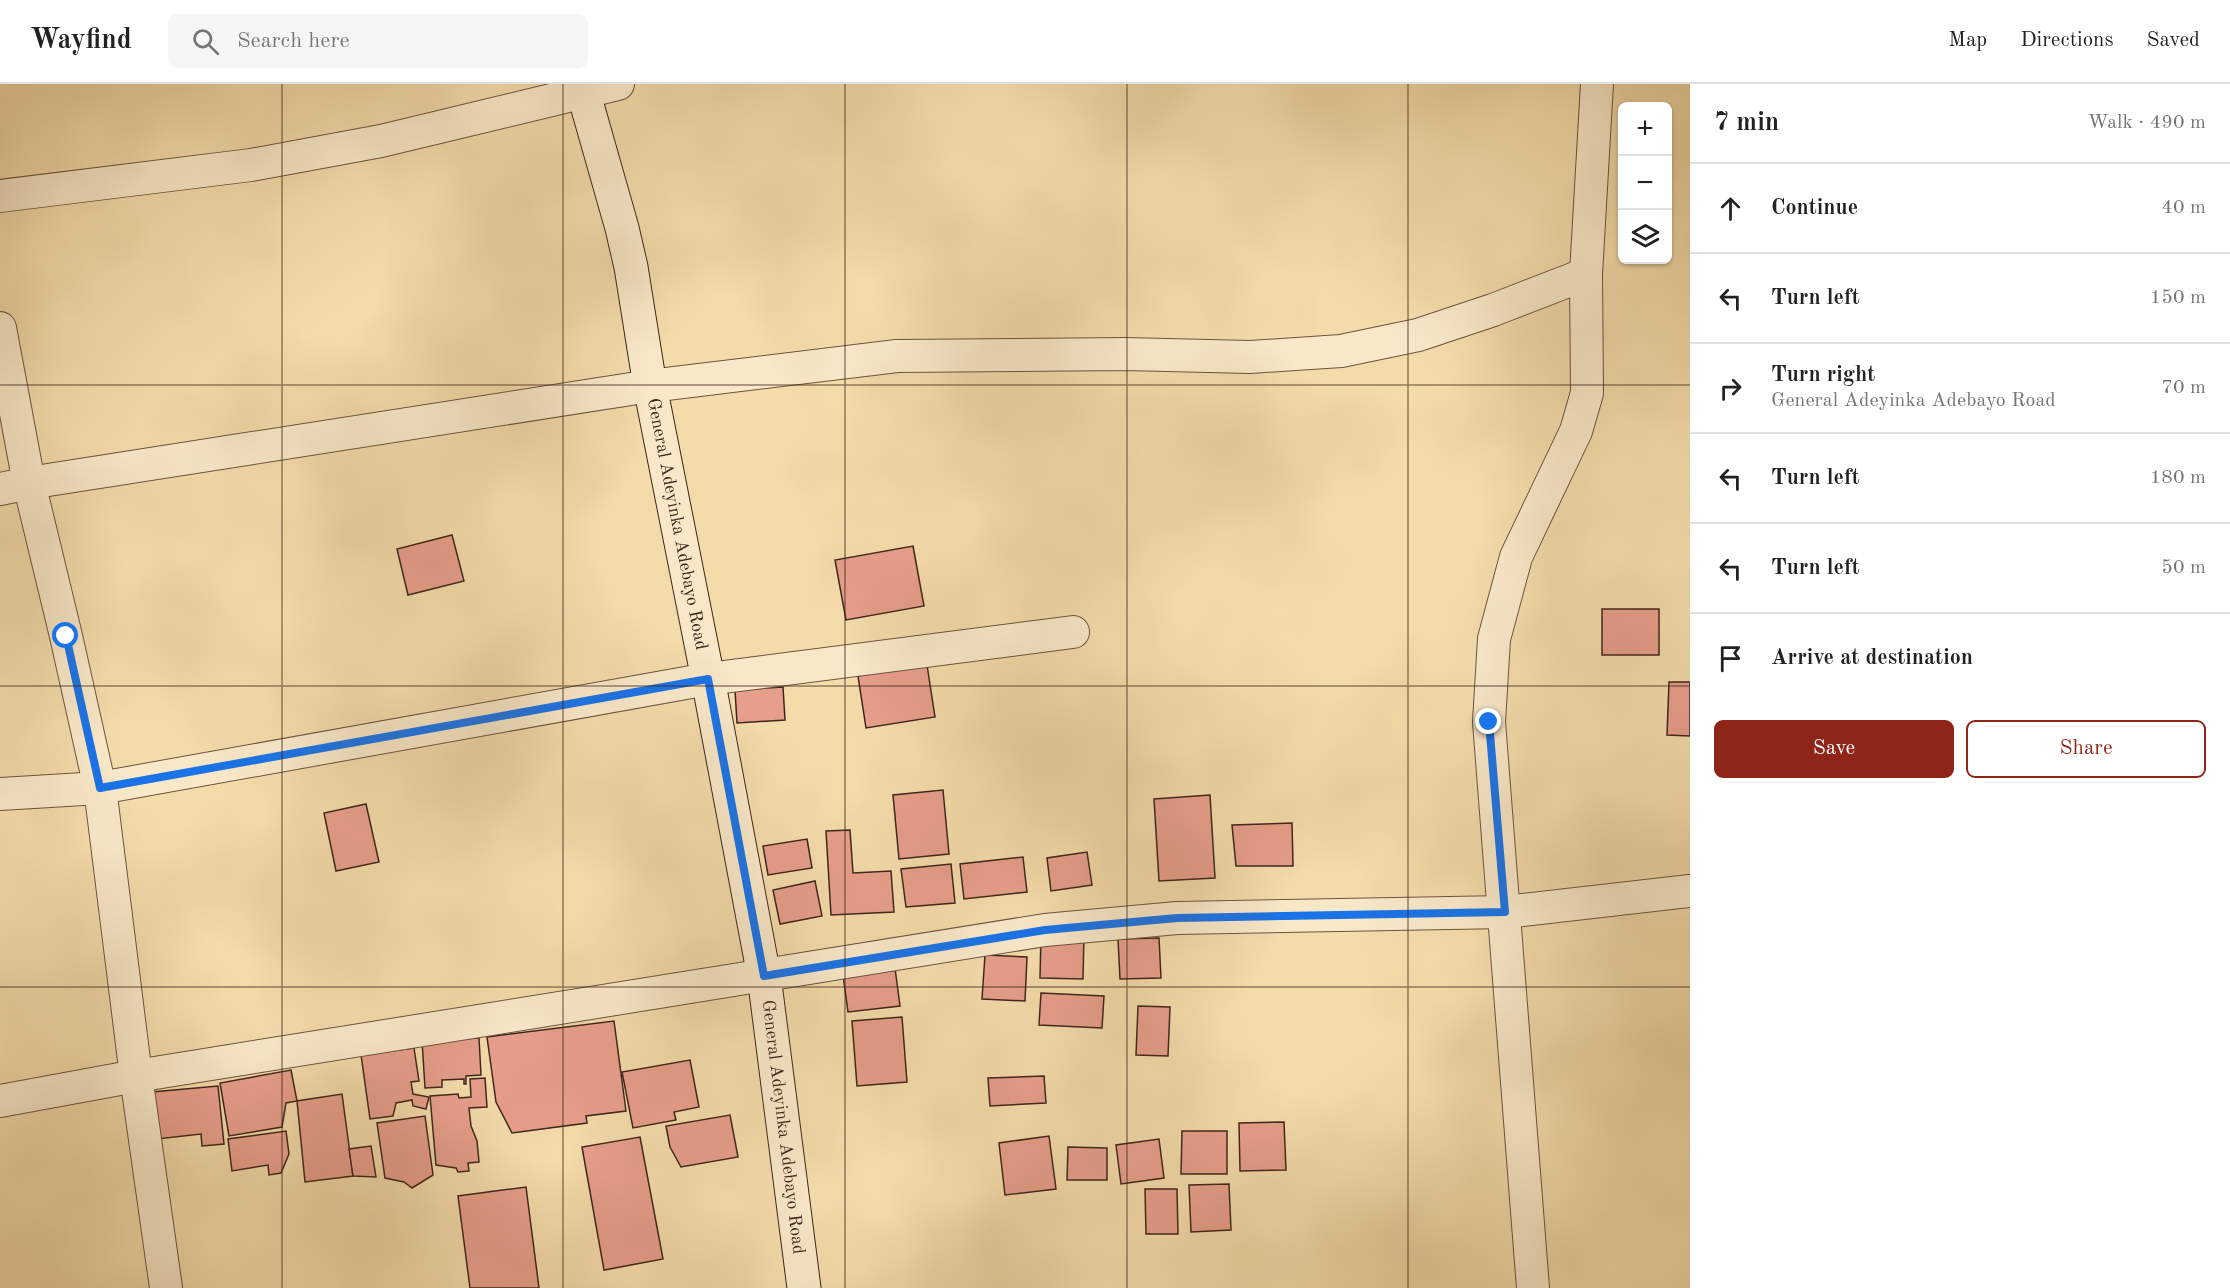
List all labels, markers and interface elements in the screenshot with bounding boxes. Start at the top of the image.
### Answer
search box [168,14,588,68]
icon: search [189,25,222,58]
text: Wayfind [30,27,132,55]
text: Search here [237,30,350,52]
text: Map [1948,30,1987,51]
text: Directions [2020,30,2114,51]
text: Saved [2147,30,2200,51]
map controls [1618,102,1672,264]
button: + [1618,102,1672,156]
text: 7 min [1714,110,1779,136]
text: Walk · 490 m [2087,113,2206,133]
button: − [1618,156,1672,210]
icon: ahead [1714,192,1747,225]
text: Continue [1771,197,1858,219]
text: 40 m [2161,198,2206,218]
button: layers [1618,210,1672,264]
icon: left [1714,282,1747,315]
text: Turn left [1771,287,1860,309]
text: 150 m [2150,288,2206,308]
text: Turn right [1771,364,1875,386]
icon: right [1714,372,1747,405]
text: 70 m [2161,378,2206,398]
text: General Adeyinka Adebayo Road [1771,391,2056,411]
street label: General Adeyinka Adebayo Road [644,397,710,651]
icon: left [1714,462,1747,495]
text: Turn left [1771,467,1860,489]
text: 180 m [2150,468,2206,488]
icon: left [1714,552,1747,585]
text: Turn left [1771,557,1860,579]
text: 50 m [2161,558,2206,578]
route start [52,622,78,648]
icon: arrive [1714,642,1747,675]
text: Arrive at destination [1771,647,1973,669]
route end [1475,708,1501,734]
button: Save [1714,720,1954,778]
button: Share [1966,720,2206,778]
street label: General Adeyinka Adebayo Road [758,999,808,1255]

